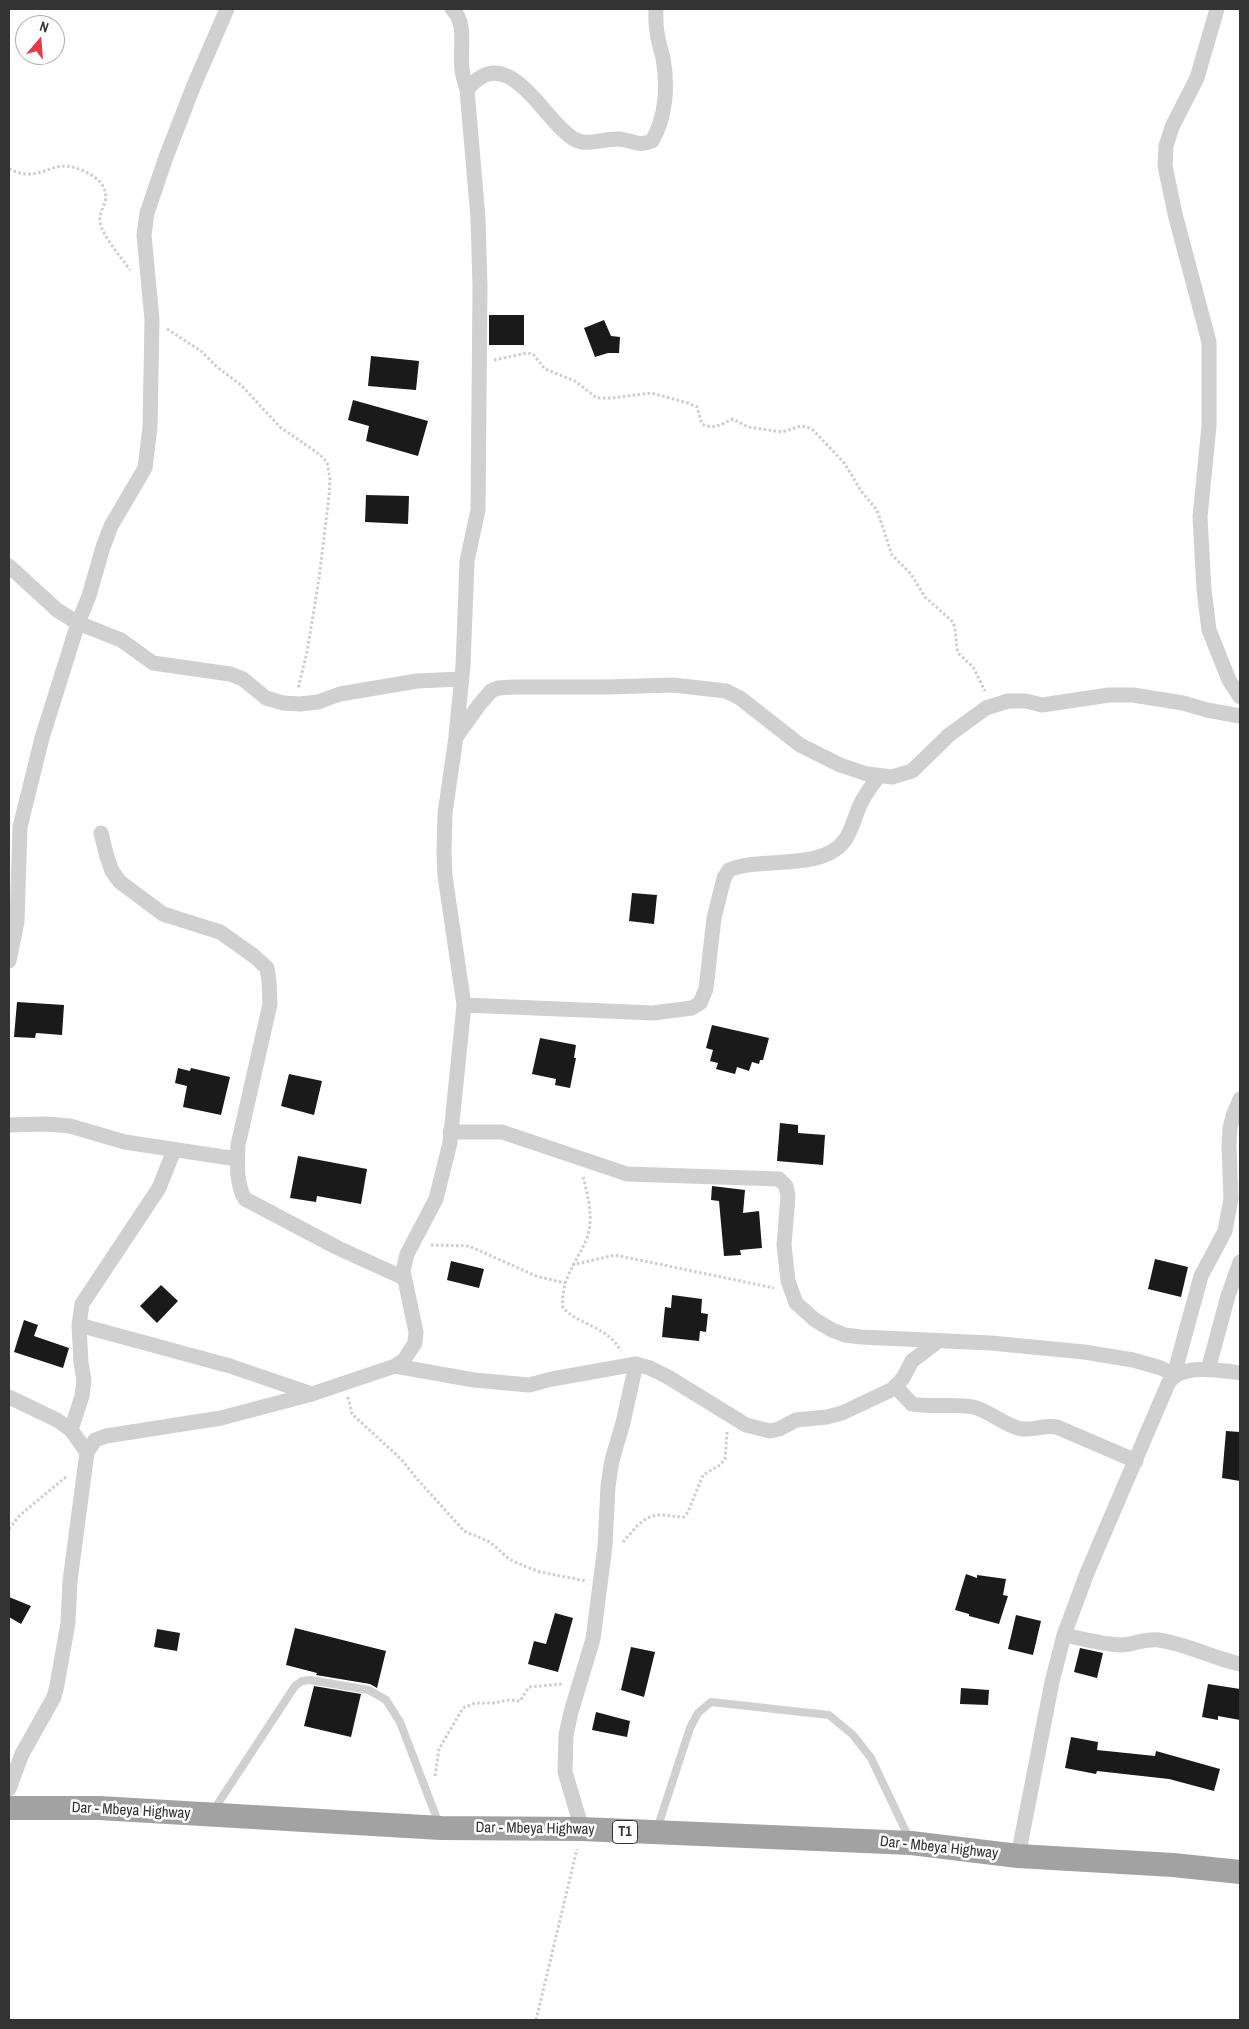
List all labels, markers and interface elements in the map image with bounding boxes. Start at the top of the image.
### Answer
north arrow [15,15,65,65]
text: N [38,17,51,37]
street label: Dar - Mbeya Highway [71,1799,191,1823]
street label: Dar - Mbeya Highway [475,1819,595,1839]
road number: T1 [612,1820,638,1844]
street label: Dar - Mbeya Highway [879,1833,999,1863]

